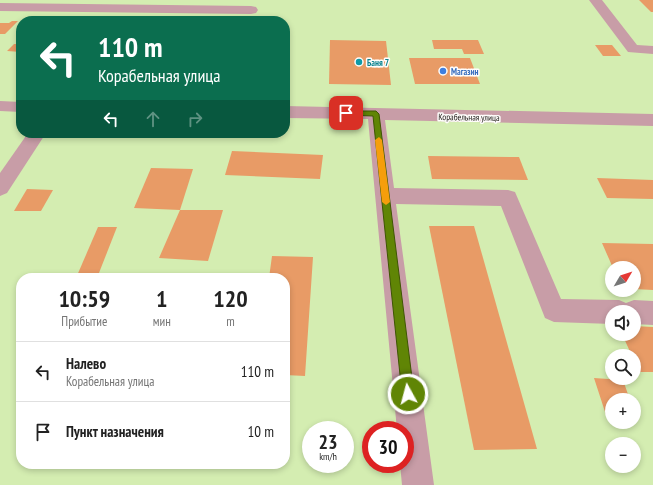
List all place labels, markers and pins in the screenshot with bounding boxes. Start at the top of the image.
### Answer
marker: Баня 7 [354,57,364,67]
place label: Баня 7 [367,57,389,68]
marker: Магазин [438,66,448,76]
place label: Магазин [451,66,478,77]
pin [329,96,363,130]

